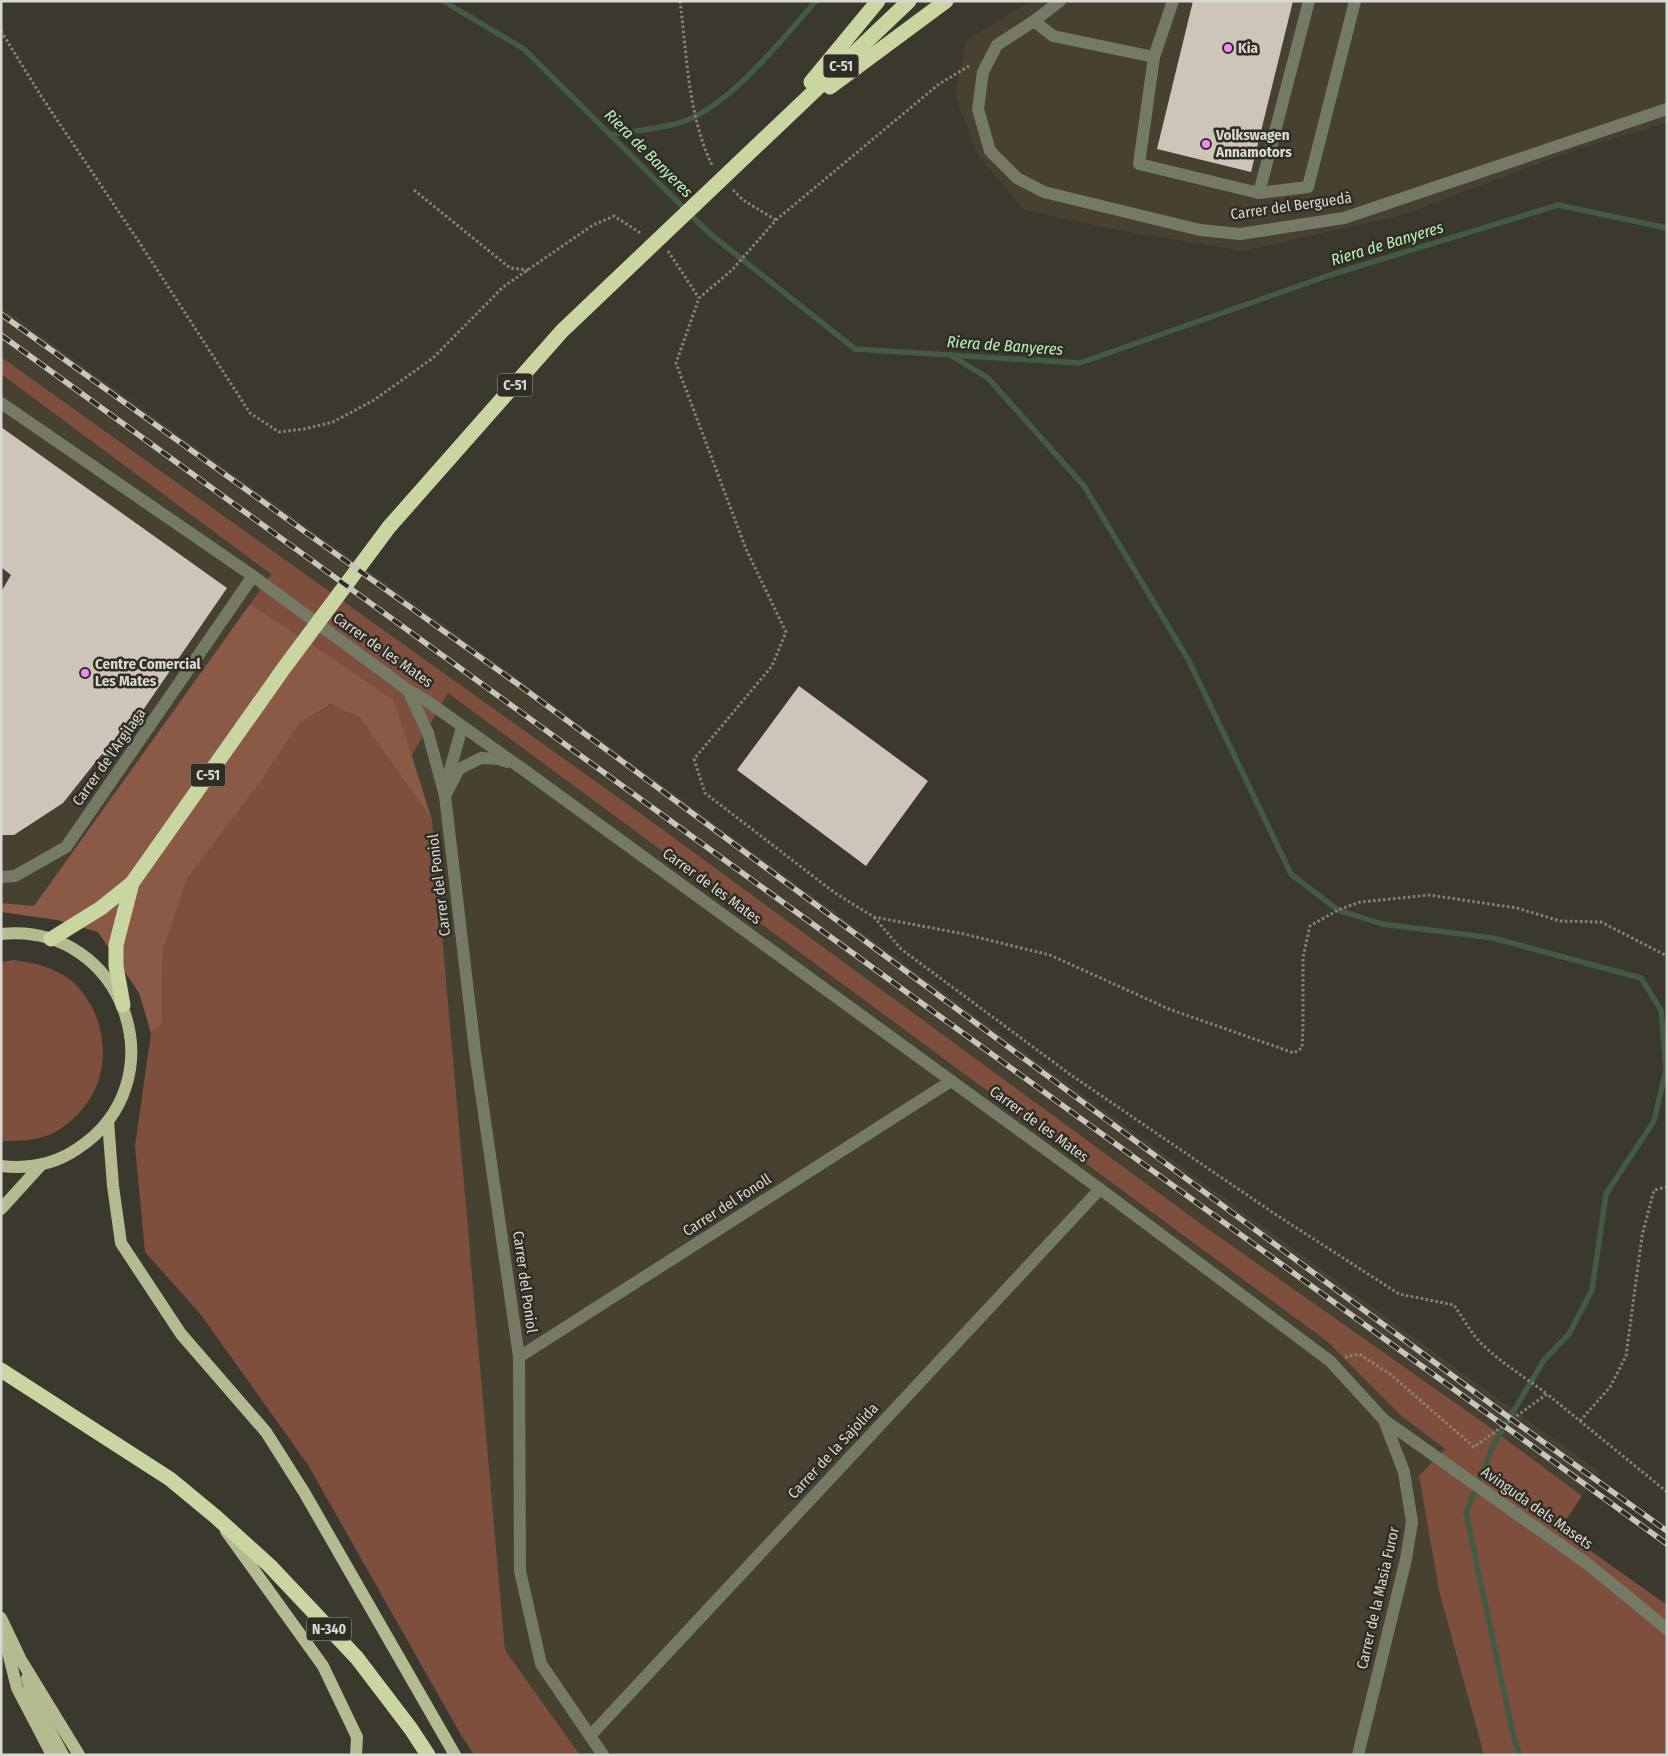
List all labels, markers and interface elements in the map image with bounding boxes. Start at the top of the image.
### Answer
place label: Kia [1238,39,1259,57]
marker: Kia [1222,42,1234,54]
road number: C-51 [824,54,858,78]
water label: Riera de Banyeres [601,105,697,201]
place label: Volkswagen Annamotors [1215,126,1292,161]
marker: Volkswagen Annamotors [1200,138,1212,150]
street label: Carrer del Berguedà [1229,189,1353,223]
water label: Riera de Banyeres [1329,217,1446,270]
water label: Riera de Banyeres [946,332,1064,359]
road number: C-51 [498,374,532,396]
street label: Carrer de les Mates [330,609,436,691]
place label: Centre Comercial Les Mates [95,655,202,690]
marker: Centre Comercial Les Mates [79,667,91,679]
street label: Carrer de l'Argilaga [69,705,149,809]
road number: C-51 [190,764,226,786]
street label: Carrer del Poniol [424,833,454,937]
street label: Carrer de les Mates [659,844,765,928]
street label: Carrer de les Mates [986,1082,1092,1166]
street label: Carrer del Fonoll [679,1170,775,1240]
street label: Carrer del Poniol [509,1230,541,1334]
street label: Carrer de la Sajolida [784,1399,882,1503]
street label: Avinguda dels Masets [1478,1463,1596,1553]
street label: Carrer de la Masia Furor [1353,1524,1403,1671]
road number: N-340 [306,1618,352,1640]

